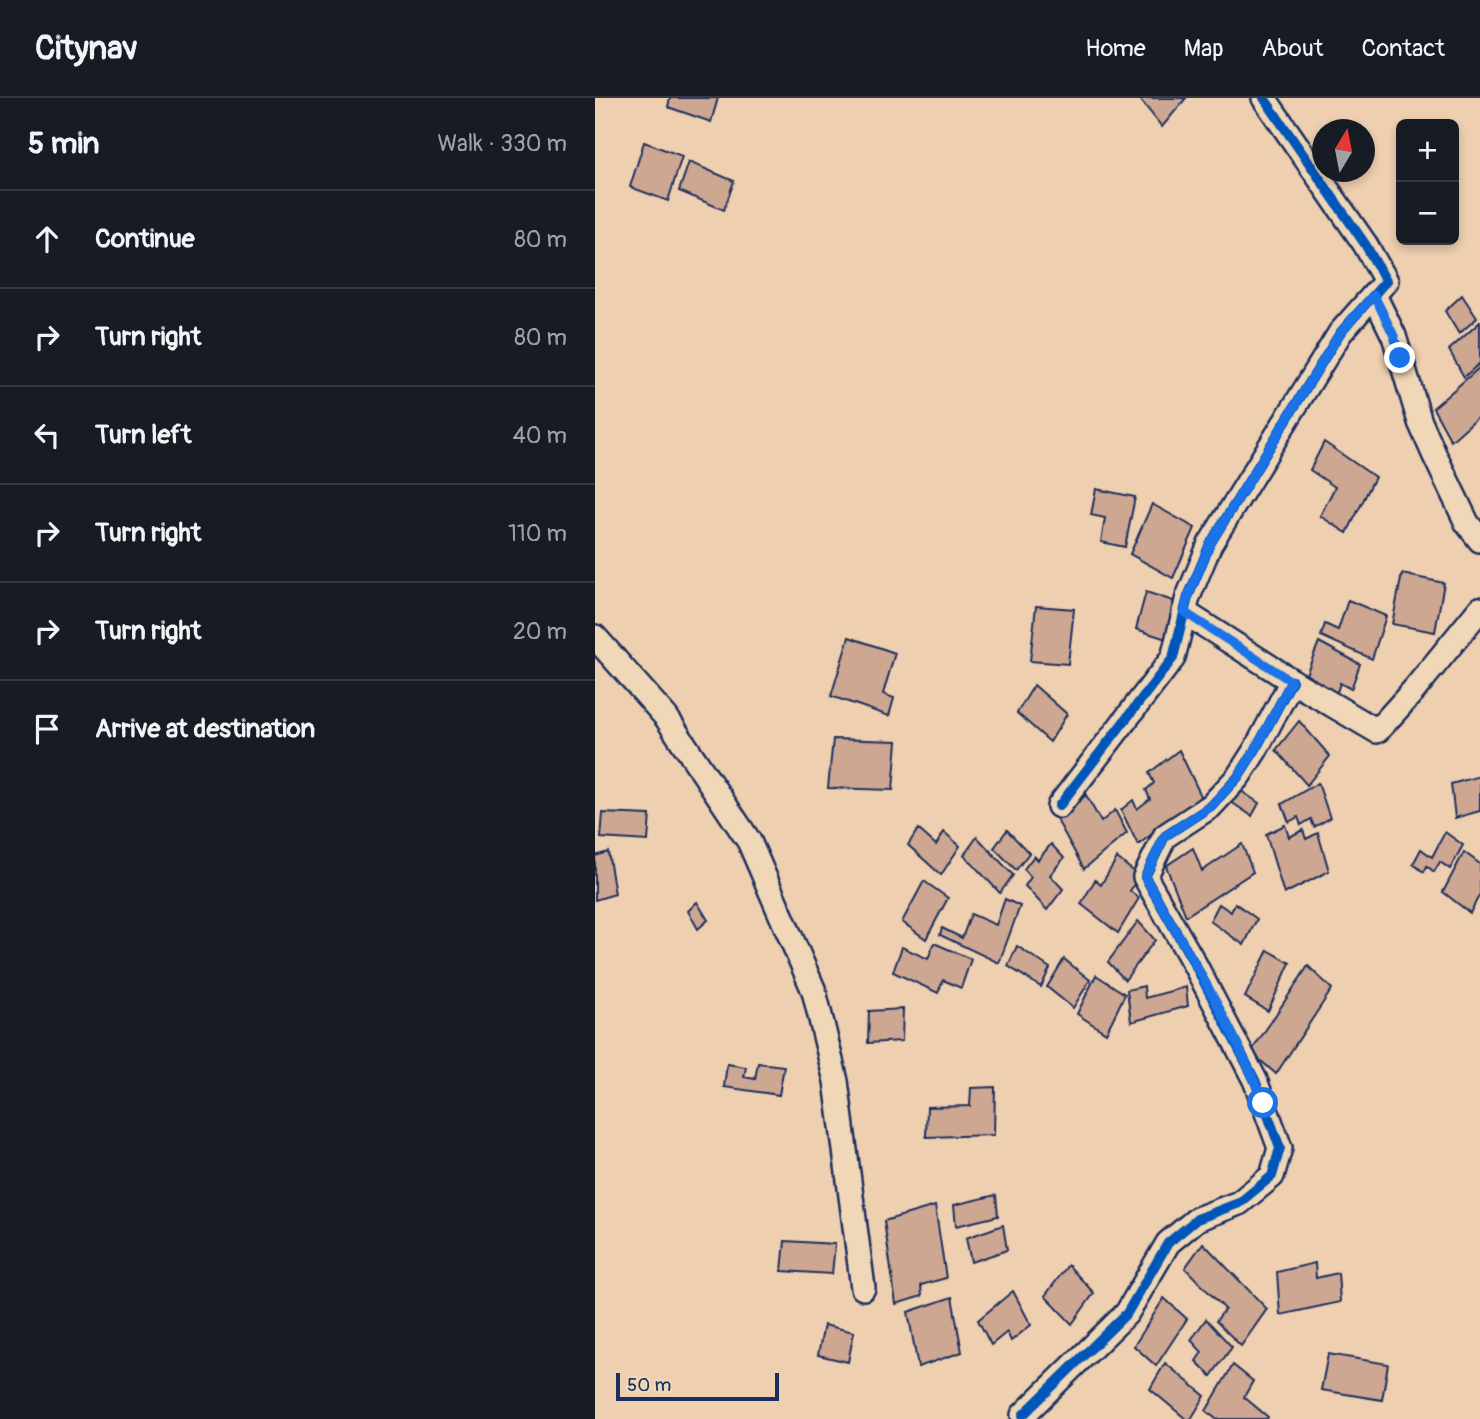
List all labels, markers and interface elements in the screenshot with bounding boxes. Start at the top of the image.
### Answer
text: Citynav [35,28,138,69]
text: Home [1085,34,1146,63]
text: Map [1184,34,1224,63]
text: About [1262,34,1324,63]
text: Contact [1362,34,1445,63]
north arrow [1312,119,1375,182]
map controls [1396,119,1459,245]
button: + [1396,119,1459,182]
text: 5 min [28,125,99,162]
text: Walk · 330 m [437,129,567,158]
button: − [1396,182,1459,245]
icon: ahead [28,220,66,258]
text: Continue [95,223,195,255]
text: 80 m [514,225,567,254]
icon: right [28,318,66,356]
text: Turn right [95,321,201,353]
text: 80 m [514,323,567,352]
route end [1384,342,1415,373]
icon: left [28,416,66,454]
text: Turn left [95,419,191,451]
text: 40 m [513,421,567,450]
icon: right [28,514,66,552]
text: Turn right [95,517,201,549]
text: 110 m [508,519,567,548]
icon: right [28,612,66,650]
text: Turn right [95,615,201,647]
text: 20 m [513,617,567,646]
icon: arrive [28,710,66,748]
text: Arrive at destination [95,713,315,745]
route start [1247,1087,1278,1118]
scale bar [616,1370,779,1402]
text: 50 m [627,1373,671,1397]

